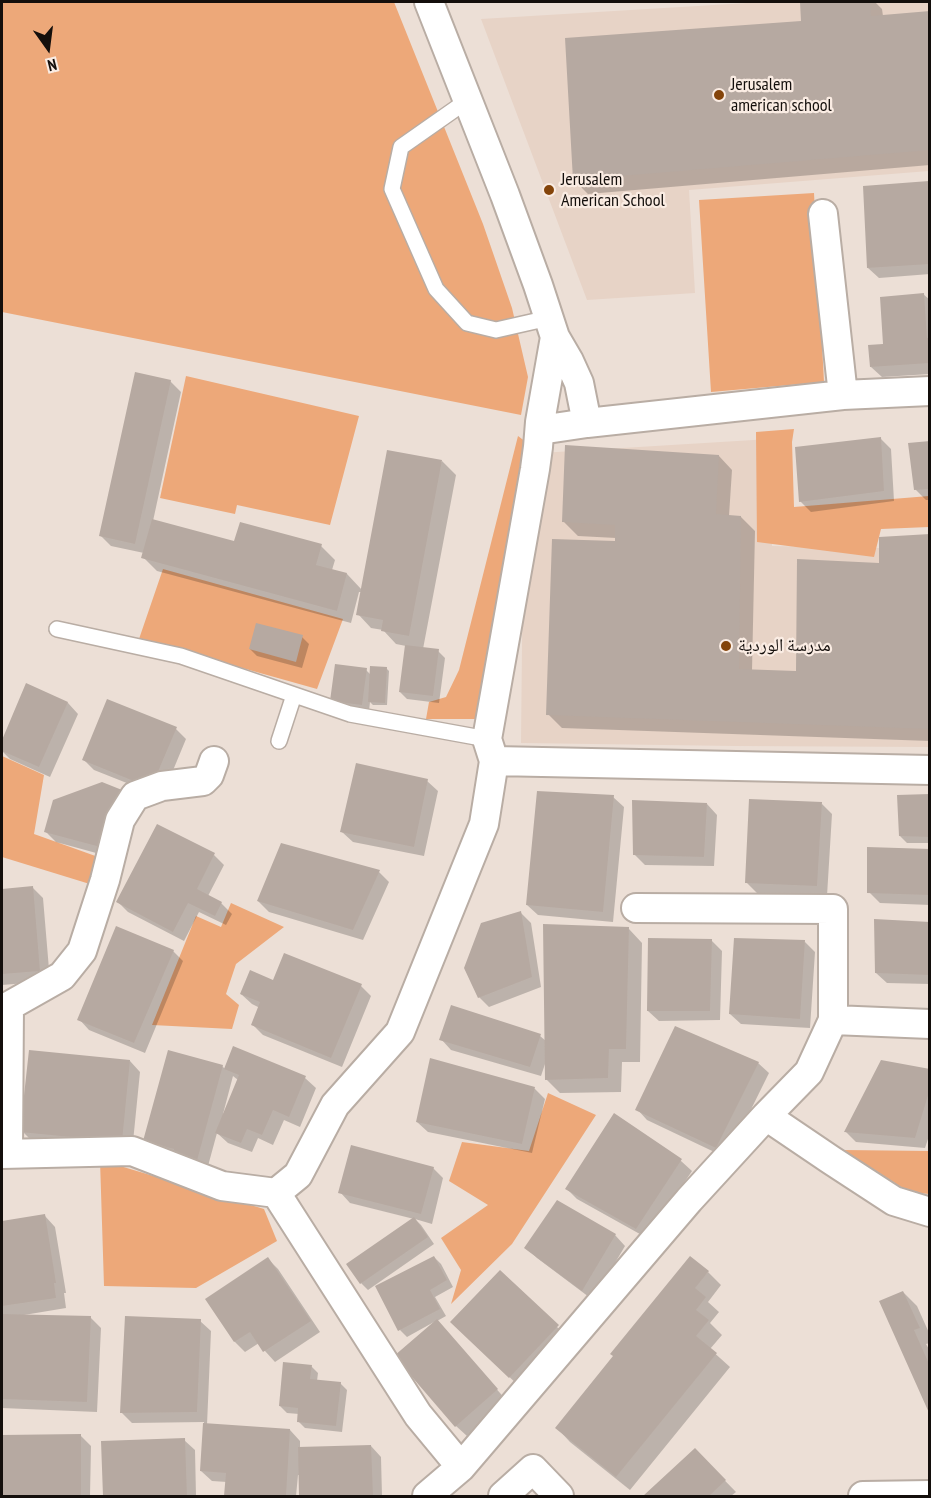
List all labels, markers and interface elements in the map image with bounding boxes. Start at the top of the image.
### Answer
north arrow [18,18,78,78]
text: N [46,55,59,76]
place label: Jerusalem american school [731,74,832,116]
marker: Jerusalem american school [712,88,726,102]
place label: Jerusalem American School [561,169,665,212]
marker: Jerusalem American School [542,183,556,197]
place label: مدرسة الوردية [738,635,831,657]
marker: مدرسة الوردية [719,639,733,653]

